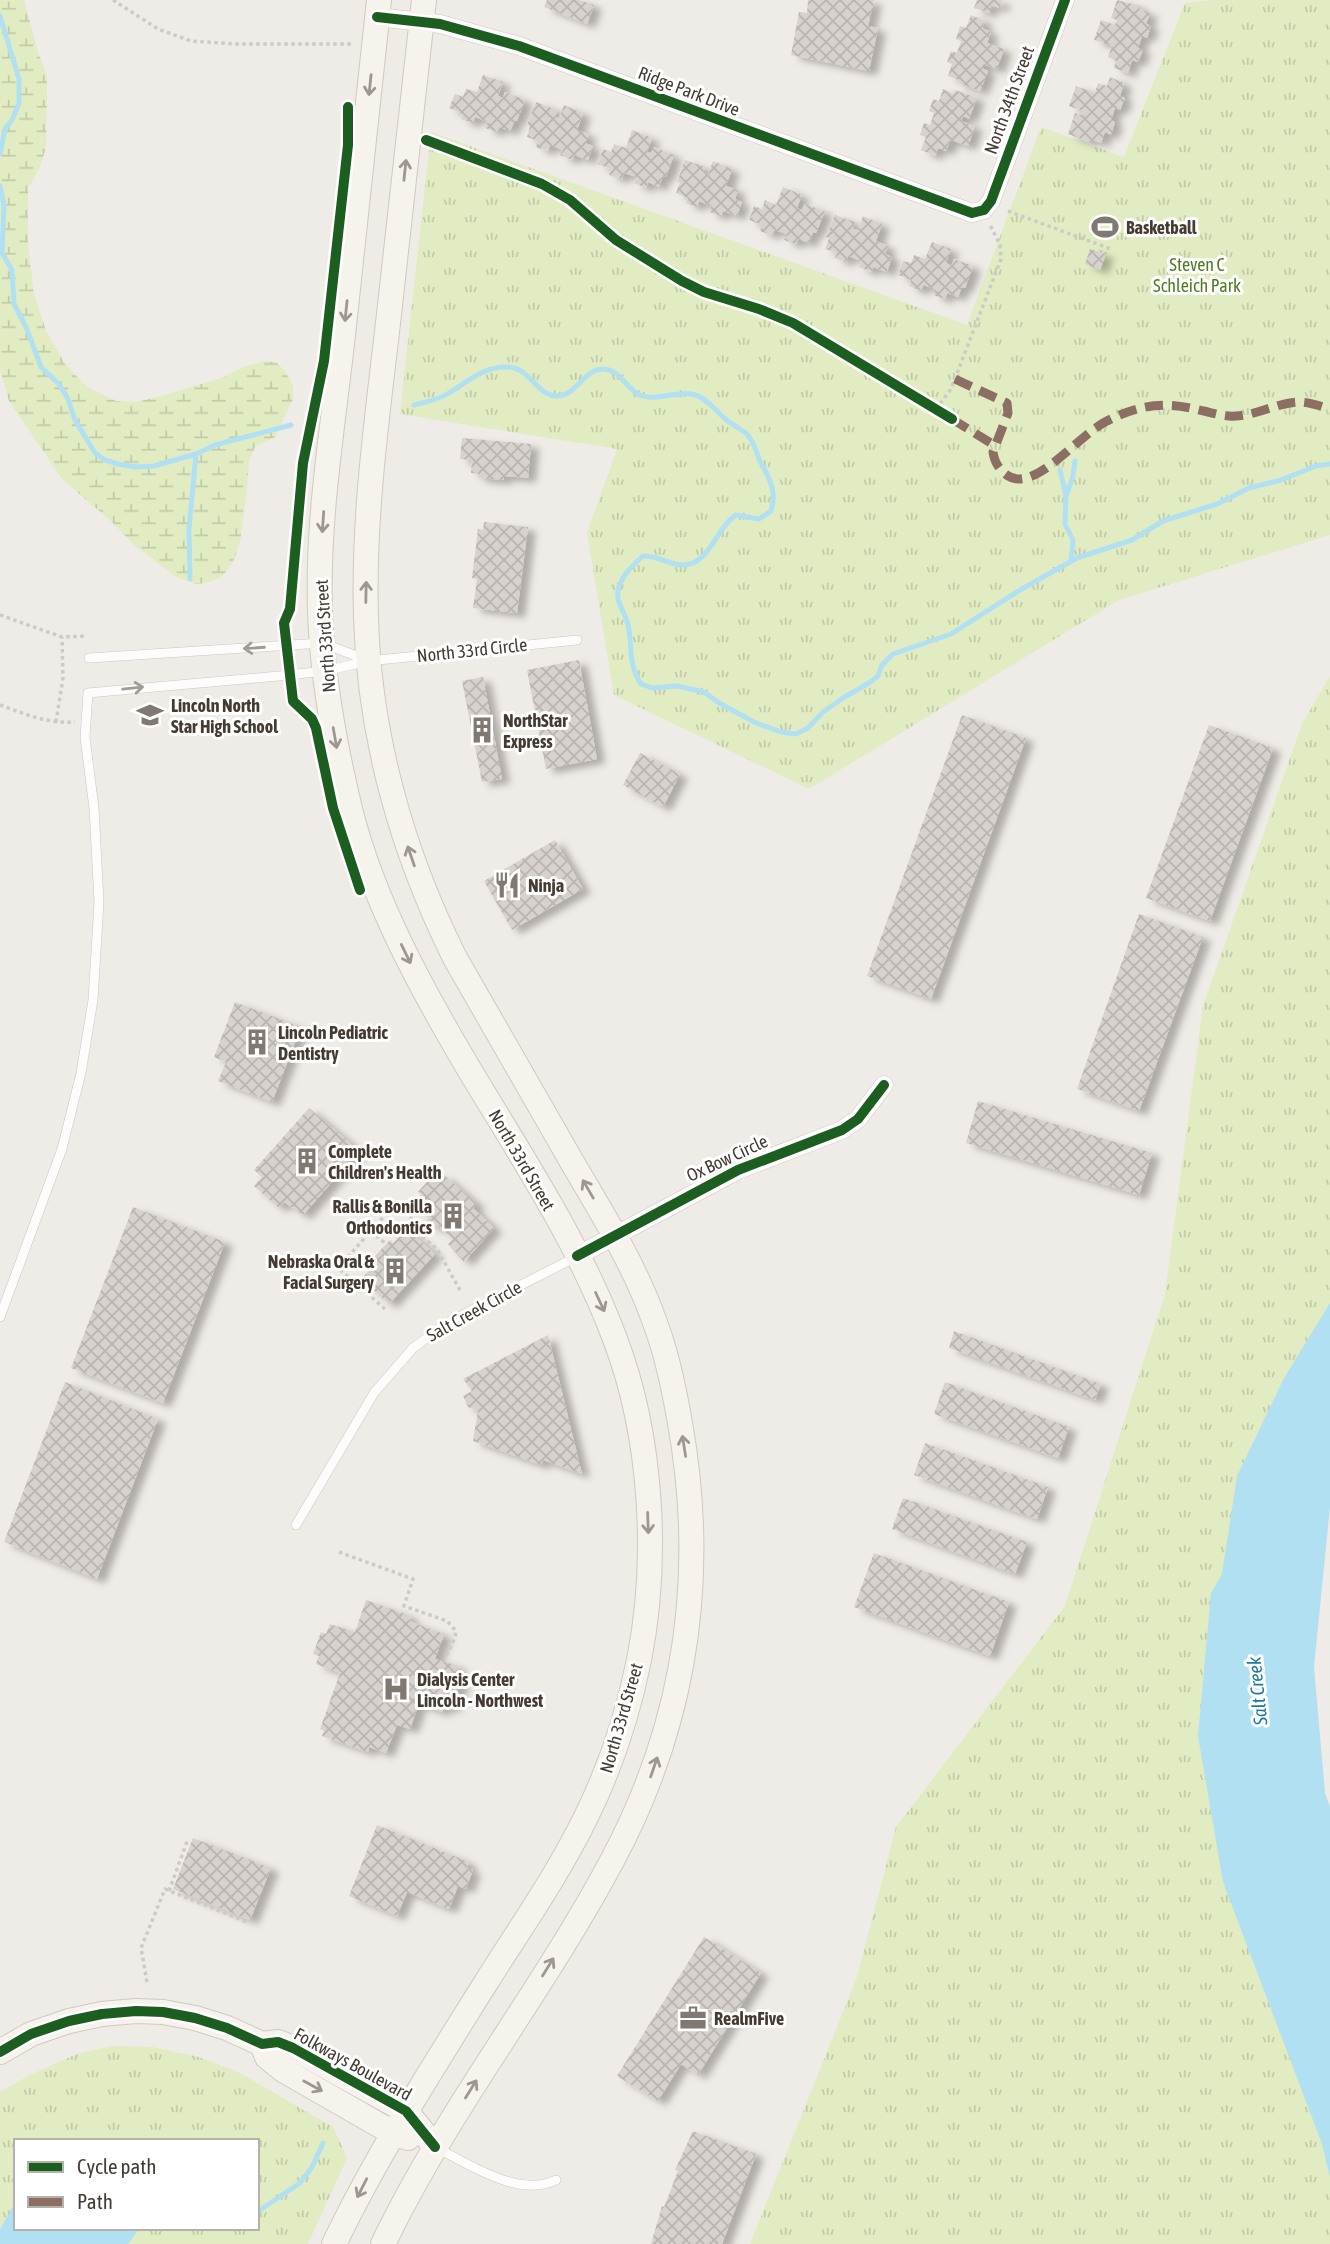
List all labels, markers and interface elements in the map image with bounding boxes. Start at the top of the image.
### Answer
street label: North 34th Street [980,43,1038,157]
street label: Ridge Park Drive [635,62,743,120]
one-way arrow [363,73,376,95]
one-way arrow [399,159,412,182]
sports icon: Basketball [1090,212,1120,242]
place label: Basketball [1126,217,1197,238]
park label: Steven C Schleich Park [1153,254,1241,296]
one-way arrow [339,299,352,322]
one-way arrow [316,510,329,533]
street label: North 33rd Street [311,579,339,693]
one-way arrow [359,581,373,604]
street label: North 33rd Circle [416,634,528,666]
one-way arrow [243,641,266,654]
one-way arrow [121,681,144,694]
place label: Lincoln North Star High School [171,695,278,737]
school or university icon: Lincoln North Star High School [135,700,165,730]
place label: NorthStar Express [503,710,568,752]
building icon: NorthStar Express [467,715,497,745]
one-way arrow [329,726,342,749]
one-way arrow [404,845,417,867]
restaurant icon: Ninja [492,870,522,900]
place label: Ninja [528,875,564,896]
one-way arrow [400,943,413,964]
place label: Lincoln Pediatric Dentistry [278,1022,388,1064]
building icon: Lincoln Pediatric Dentistry [242,1027,272,1057]
street label: North 33rd Street [485,1106,559,1214]
street label: Ox Bow Circle [683,1130,771,1186]
place label: Complete Children's Health [328,1141,442,1183]
building icon: Complete Children's Health [292,1146,322,1176]
one-way arrow [581,1180,595,1200]
place label: Rallis & Bonilla Orthodontics [333,1196,433,1238]
building icon: Rallis & Bonilla Orthodontics [438,1201,468,1231]
place label: Nebraska Oral & Facial Surgery [268,1251,375,1293]
building icon: Nebraska Oral & Facial Surgery [380,1256,410,1286]
street label: Salt Creek Circle [423,1276,525,1346]
one-way arrow [593,1291,607,1312]
one-way arrow [677,1435,690,1458]
one-way arrow [642,1511,655,1534]
water label: Salt Creek [1242,1655,1272,1727]
street label: North 33rd Street [595,1661,647,1775]
place label: Dialysis Center Lincoln - Northwest [417,1669,544,1711]
hospital icon: Dialysis Center Lincoln - Northwest [381,1674,411,1704]
one-way arrow [648,1756,661,1778]
one-way arrow [541,1958,555,1978]
office icon: RealmFive [678,2003,708,2033]
place label: RealmFive [714,2008,784,2029]
street label: Folkways Boulevard [291,2023,415,2105]
one-way arrow [302,2079,322,2093]
one-way arrow [465,2079,479,2099]
legend [14,2139,259,2230]
text: Cycle path [77,2154,156,2178]
one-way arrow [355,2177,369,2198]
text: Path [77,2189,113,2213]

